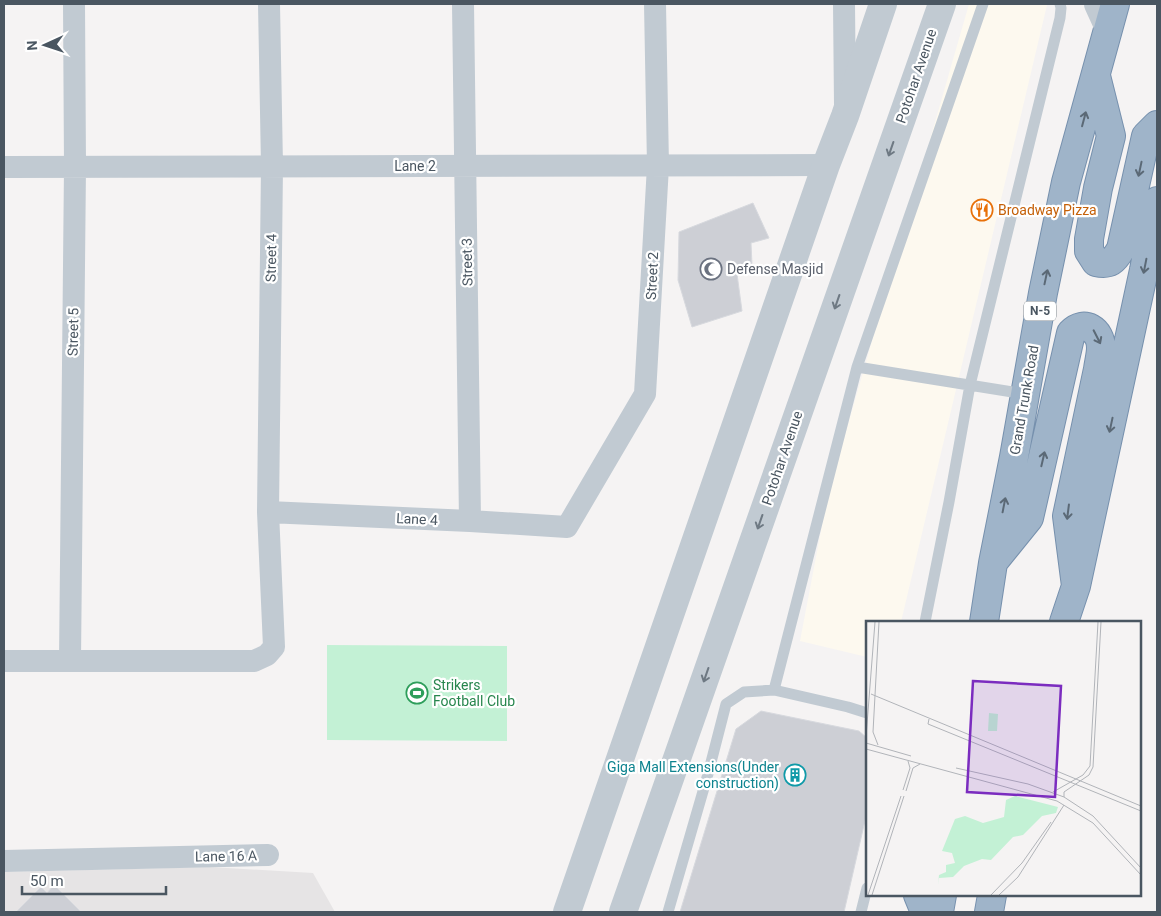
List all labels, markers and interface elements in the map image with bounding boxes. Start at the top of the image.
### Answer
north arrow [20,20,70,70]
street label: Potohar Avenue [892,27,940,125]
text: N [24,40,40,51]
one-way arrow [1079,111,1089,127]
one-way arrow [886,141,895,156]
street label: Lane 2 [394,158,436,174]
one-way arrow [1134,160,1144,176]
restaurant icon: Broadway Pizza [970,198,994,222]
place label: Broadway Pizza [998,202,1097,218]
street label: Street 4 [263,234,279,282]
street label: Street 3 [459,238,475,286]
street label: Street 2 [643,251,661,301]
mosque icon: Defense Masjid [699,257,723,281]
one-way arrow [1140,258,1149,274]
place label: Defense Masjid [727,261,823,277]
one-way arrow [1042,269,1051,285]
one-way arrow [832,294,841,309]
road number: N-5 [1024,302,1056,321]
street label: Street 5 [65,308,81,356]
one-way arrow [1092,329,1102,344]
street label: Grand Trunk Road [1006,344,1042,456]
street label: Potohar Avenue [758,409,806,507]
one-way arrow [1106,417,1115,433]
one-way arrow [1039,451,1048,467]
one-way arrow [1000,498,1009,514]
one-way arrow [1063,504,1073,520]
street label: Lane 4 [396,510,438,528]
one-way arrow [755,513,764,529]
inset map [866,621,1141,896]
one-way arrow [701,667,710,682]
place label: Strikers Football Club [433,677,515,709]
sports icon: Strikers Football Club [405,681,429,705]
place label: Giga Mall Extensions(Under construction) [607,759,779,792]
building icon: Giga Mall Extensions(Under construction) [783,763,807,787]
street label: Lane 16 A [195,847,257,865]
scale bar [22,864,166,896]
text: 50 m [30,872,64,890]

